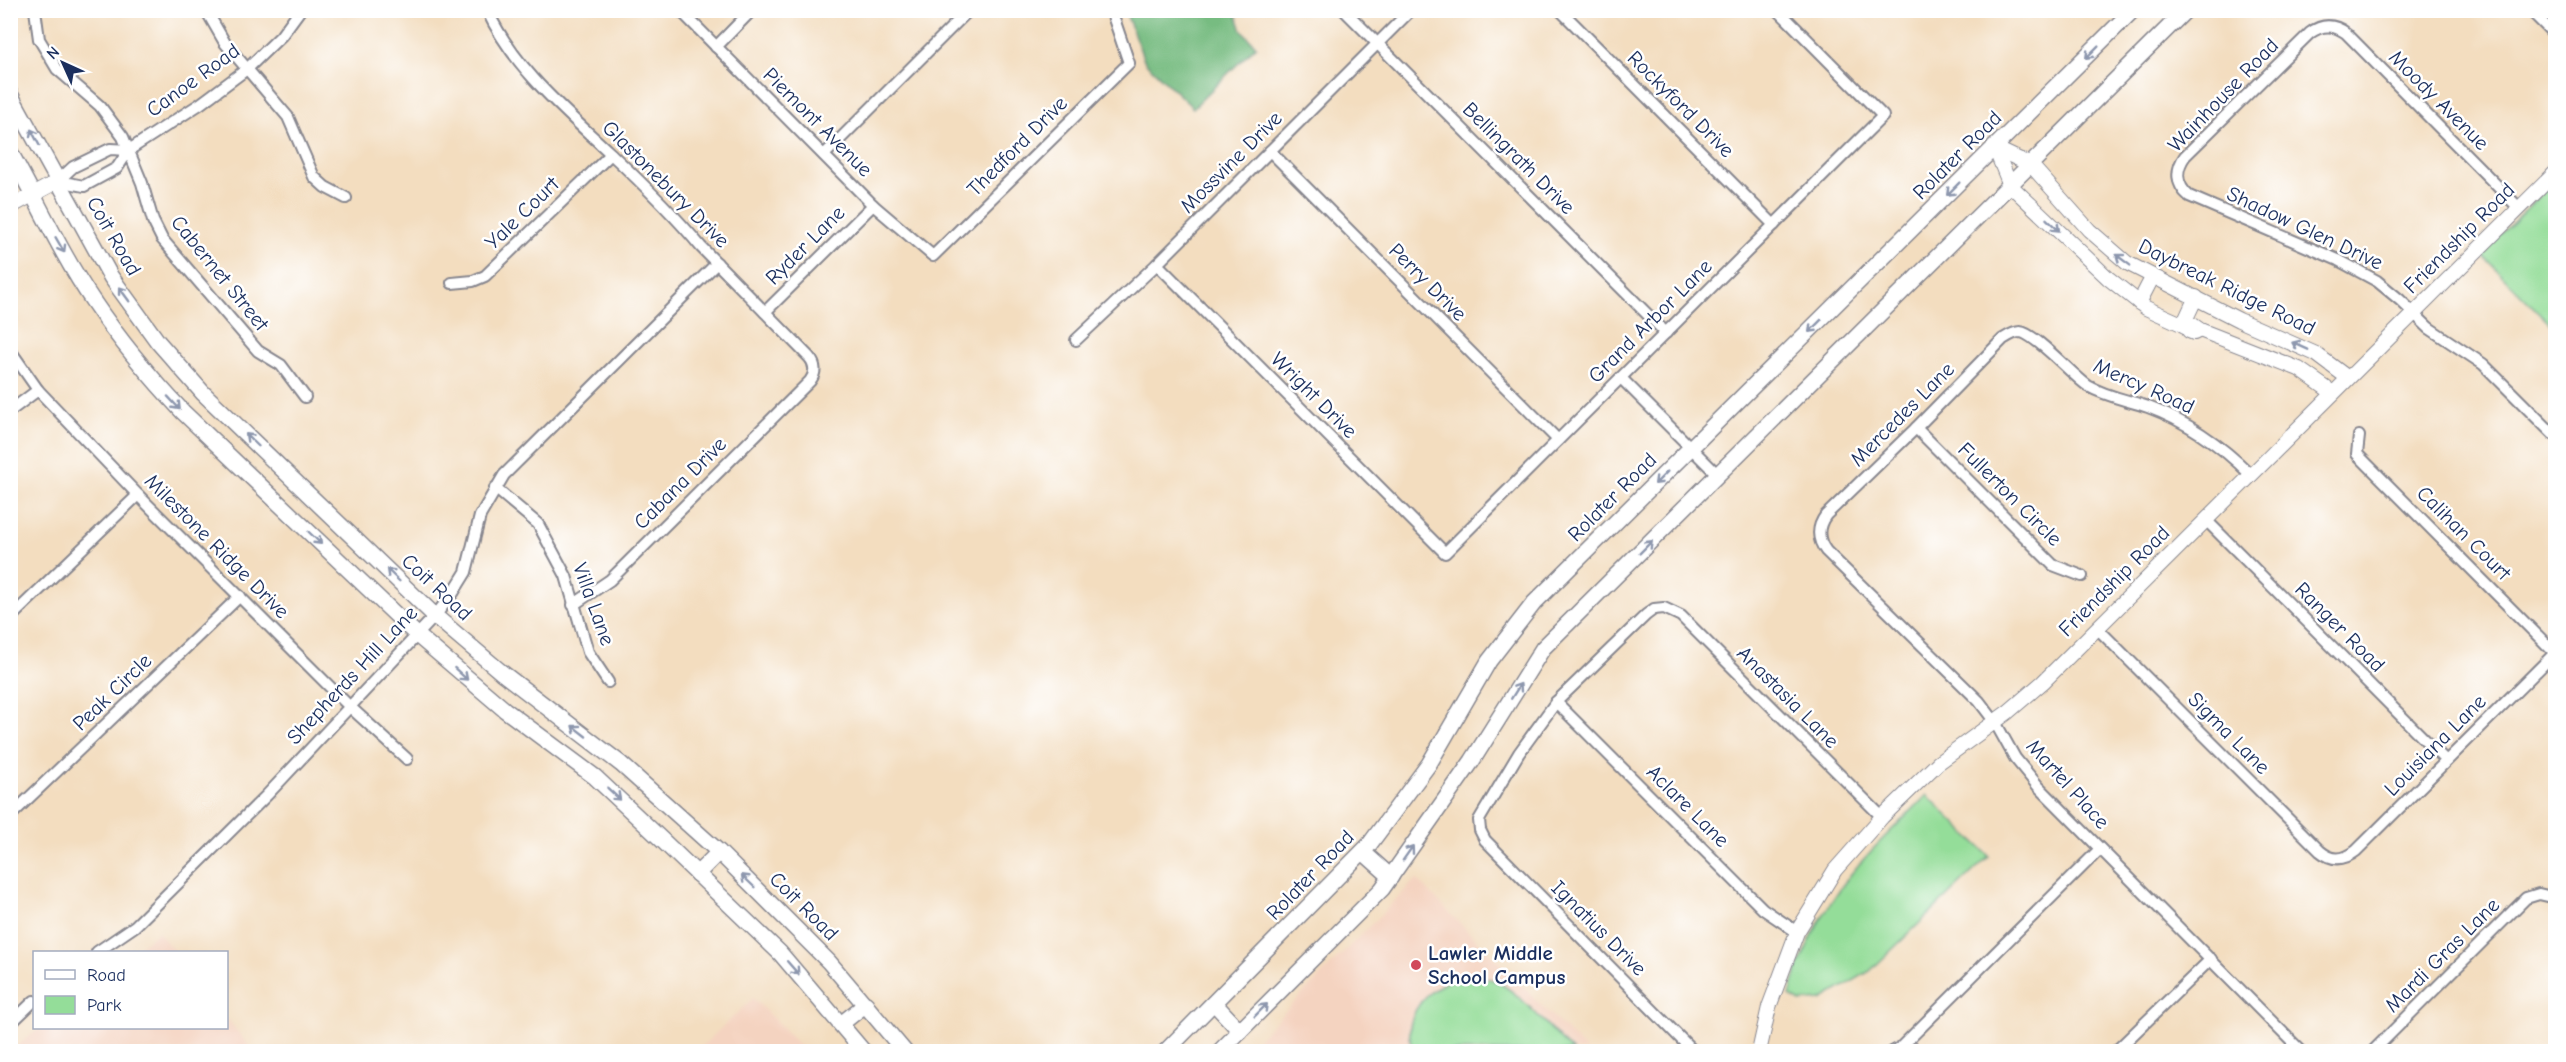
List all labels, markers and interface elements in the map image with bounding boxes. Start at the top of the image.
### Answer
north arrow [33,33,93,93]
street label: Wainhouse Road [2163,33,2283,157]
street label: Canoe Road [142,38,244,122]
text: N [43,43,63,63]
one-way arrow [2084,44,2099,59]
street label: Moody Avenue [2384,45,2494,155]
street label: Rockyford Drive [1623,46,1739,162]
street label: Piemont Avenue [759,63,877,181]
street label: Thedford Drive [962,91,1072,201]
street label: Bellingrath Drive [1458,97,1580,219]
street label: Mossvine Drive [1175,106,1287,218]
street label: Rolater Road [1908,106,2006,204]
street label: Glastonebury Drive [597,115,735,253]
one-way arrow [29,129,41,146]
street label: Yale Court [480,171,565,254]
street label: Friendship Road [2399,178,2519,298]
one-way arrow [1946,181,1961,196]
street label: Shadow Glen Drive [2223,181,2387,275]
street label: Coit Road [82,192,146,280]
street label: Ryder Lane [761,201,849,289]
street label: Cabernet Street [166,210,274,336]
one-way arrow [2045,218,2060,233]
street label: Daybreak Ridge Road [2135,234,2319,340]
one-way arrow [55,236,66,254]
street label: Perry Drive [1384,238,1472,326]
one-way arrow [2116,253,2132,266]
street label: Grand Arbor Lane [1583,254,1717,388]
one-way arrow [118,287,130,303]
one-way arrow [1807,319,1822,334]
one-way arrow [2291,340,2309,351]
street label: Wright Drive [1266,347,1362,443]
street label: Mercy Road [2090,353,2198,419]
street label: Mercedes Lane [1845,357,1959,471]
one-way arrow [167,395,181,410]
street label: Cabana Drive [629,432,731,534]
one-way arrow [245,433,260,447]
street label: Fullerton Circle [1953,437,2067,551]
street label: Rolater Road [1563,448,1661,546]
street label: Milestone Ridge Drive [140,469,294,623]
one-way arrow [1654,471,1669,485]
street label: Calihan Court [2412,481,2517,586]
street label: Friendship Road [2054,521,2174,641]
one-way arrow [307,530,322,545]
one-way arrow [1639,539,1653,554]
street label: Coit Road [397,549,477,625]
street label: Villa Lane [568,559,620,649]
one-way arrow [386,568,401,582]
street label: Ranger Road [2290,577,2390,677]
street label: Shepherds Hill Lane [282,601,422,749]
street label: Anastasia Lane [1732,641,1844,753]
street label: Peak Circle [68,649,156,735]
one-way arrow [453,667,468,681]
one-way arrow [1511,683,1523,700]
street label: Sigma Lane [2183,687,2275,779]
street label: Louisiana Lane [2379,689,2491,801]
one-way arrow [571,725,587,738]
street label: Martel Place [2022,734,2114,834]
street label: Aclare Lane [1642,760,1734,852]
one-way arrow [606,787,621,801]
street label: Rolater Road [1261,825,1359,925]
one-way arrow [1402,845,1414,861]
street label: Coit Road [765,867,843,945]
one-way arrow [741,873,756,888]
street label: Ignatius Drive [1547,876,1651,980]
street label: Mardi Gras Lane [2380,893,2504,1017]
place label: Lawler Middle School Campus [1428,941,1565,989]
legend [33,951,228,1029]
marker: Lawler Middle School Campus [1409,958,1423,972]
one-way arrow [786,960,800,975]
text: Road [87,965,126,986]
text: Park [87,995,122,1016]
one-way arrow [1253,1003,1268,1018]

